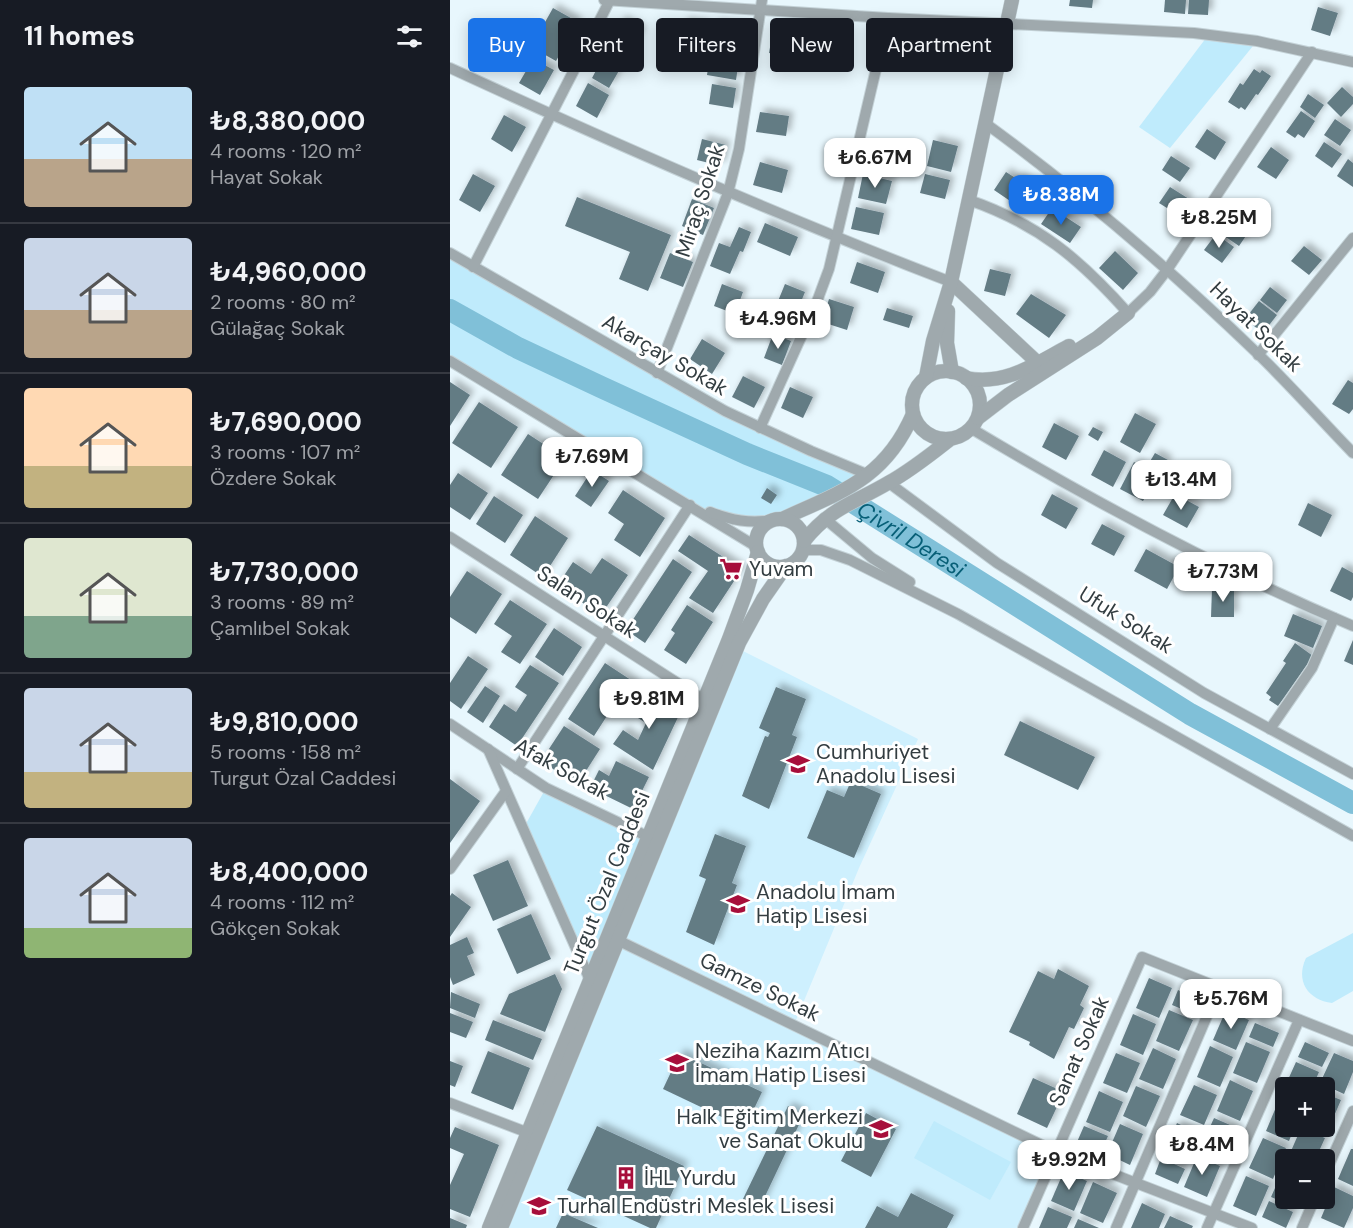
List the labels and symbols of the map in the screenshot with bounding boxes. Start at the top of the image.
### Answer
pin: ₺6.67M [826,138,924,189]
street label: Miraç Sokak [669,141,731,261]
pin: ₺8.38M [1012,175,1110,226]
pin: ₺8.25M [1170,198,1268,249]
street label: Hayat Sokak [1204,276,1309,379]
pin: ₺4.96M [729,299,827,350]
street label: Akarçay Sokak [597,308,733,403]
pin: ₺7.69M [543,437,641,488]
pin: ₺13.4M [1132,460,1230,511]
water label: Çivril Deresi [852,495,971,585]
pin: ₺7.73M [1174,552,1272,603]
place label: Yuvam [749,555,813,583]
supermarket icon: Yuvam [718,556,744,582]
street label: Salan Sokak [531,559,643,645]
street label: Ufuk Sokak [1074,580,1179,660]
pin: ₺9.81M [600,679,698,730]
street label: Afak Sokak [509,731,615,807]
place label: Cumhuriyet Anadolu Lisesi [816,738,956,790]
school or university icon: Cumhuriyet Anadolu Lisesi [785,751,811,777]
street label: Turgut Özal Caddesi [557,787,657,979]
place label: Anadolu İmam Hatip Lisesi [756,878,895,930]
school or university icon: Anadolu İmam Hatip Lisesi [725,891,751,917]
street label: Gamze Sokak [695,946,825,1028]
pin: ₺5.76M [1182,979,1280,1030]
street label: Sanat Sokak [1042,991,1116,1110]
place label: Neziha Kazım Atıcı İmam Hatip Lisesi [695,1037,870,1089]
school or university icon: Neziha Kazım Atıcı İmam Hatip Lisesi [664,1050,690,1076]
place label: Halk Eğitim Merkezi ve Sanat Okulu [676,1103,863,1155]
school or university icon: Halk Eğitim Merkezi ve Sanat Okulu [868,1116,894,1142]
pin: ₺8.4M [1160,1125,1244,1176]
pin: ₺9.92M [1020,1140,1118,1191]
place label: İHL Yurdu [644,1164,736,1192]
building icon: İHL Yurdu [613,1165,639,1191]
place label: Turhal Endüstri Meslek Lisesi [557,1192,834,1220]
school or university icon: Turhal Endüstri Meslek Lisesi [526,1193,552,1219]

